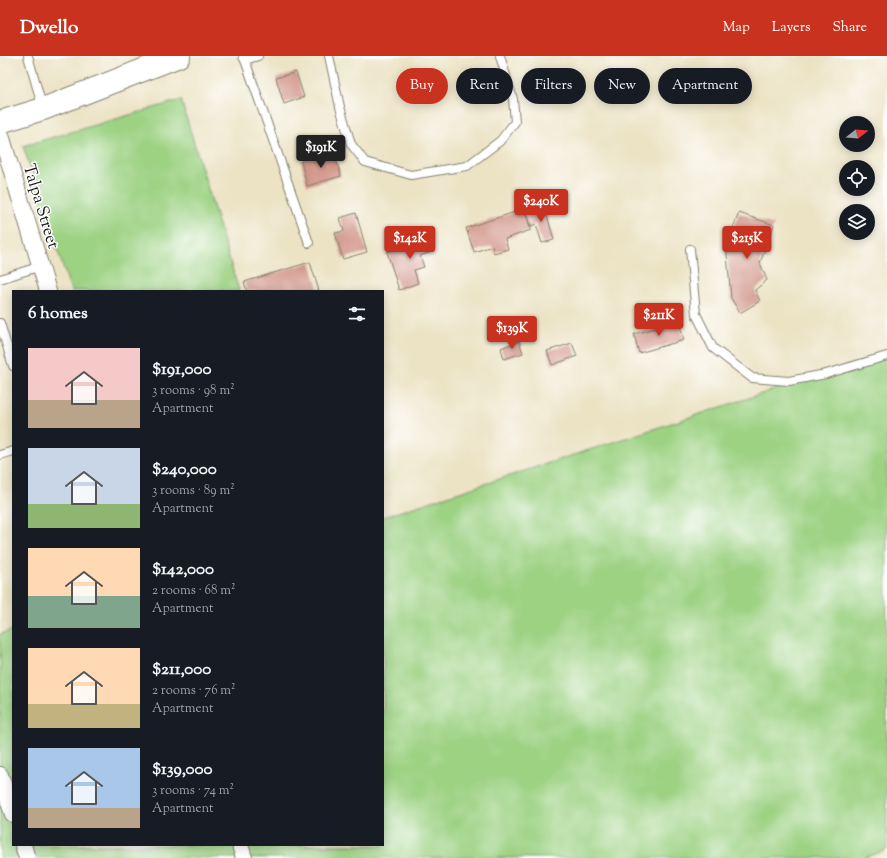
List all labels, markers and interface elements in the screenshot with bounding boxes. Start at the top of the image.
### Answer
text: Dwello [20,15,78,42]
text: Map [723,18,750,38]
text: Layers [772,18,810,38]
text: Share [832,18,867,38]
chip: Buy [396,68,448,104]
chip: Rent [456,68,513,104]
chip: Filters [521,68,586,104]
chip: New [594,68,650,104]
chip: Apartment [658,68,752,104]
north arrow [839,116,875,152]
map controls [839,116,875,240]
pin: $191K [293,135,349,169]
text: $191K [305,139,337,157]
button: locate [839,160,875,196]
street label: Talpa Street [16,161,64,252]
pin: $240K [513,189,569,223]
text: $240K [523,193,559,211]
button: layers [839,204,875,240]
pin: $142K [382,226,438,260]
pin: $215K [719,226,775,260]
text: $142K [393,230,427,248]
text: $215K [731,230,763,248]
text: 6 homes [28,302,88,326]
icon: filters [346,303,368,325]
pin: $211K [631,303,687,337]
text: $211K [643,307,675,325]
pin: $139K [484,316,540,350]
text: $139K [496,320,528,338]
text: $191,000 [152,358,211,382]
icon: home [60,364,108,412]
text: 3 rooms · 98 m² [152,382,235,400]
text: Apartment [152,400,213,418]
text: $240,000 [152,458,217,482]
icon: home [60,464,108,512]
text: 3 rooms · 89 m² [152,482,235,500]
text: Apartment [152,500,213,518]
text: $142,000 [152,558,214,582]
icon: home [60,564,108,612]
text: 2 rooms · 68 m² [152,582,236,600]
text: Apartment [152,600,213,618]
text: $211,000 [152,658,211,682]
icon: home [60,664,108,712]
text: 2 rooms · 76 m² [152,682,236,700]
text: Apartment [152,700,213,718]
text: $139,000 [152,758,213,782]
icon: home [60,764,108,812]
text: 3 rooms · 74 m² [152,782,234,800]
text: Apartment [152,800,213,818]

